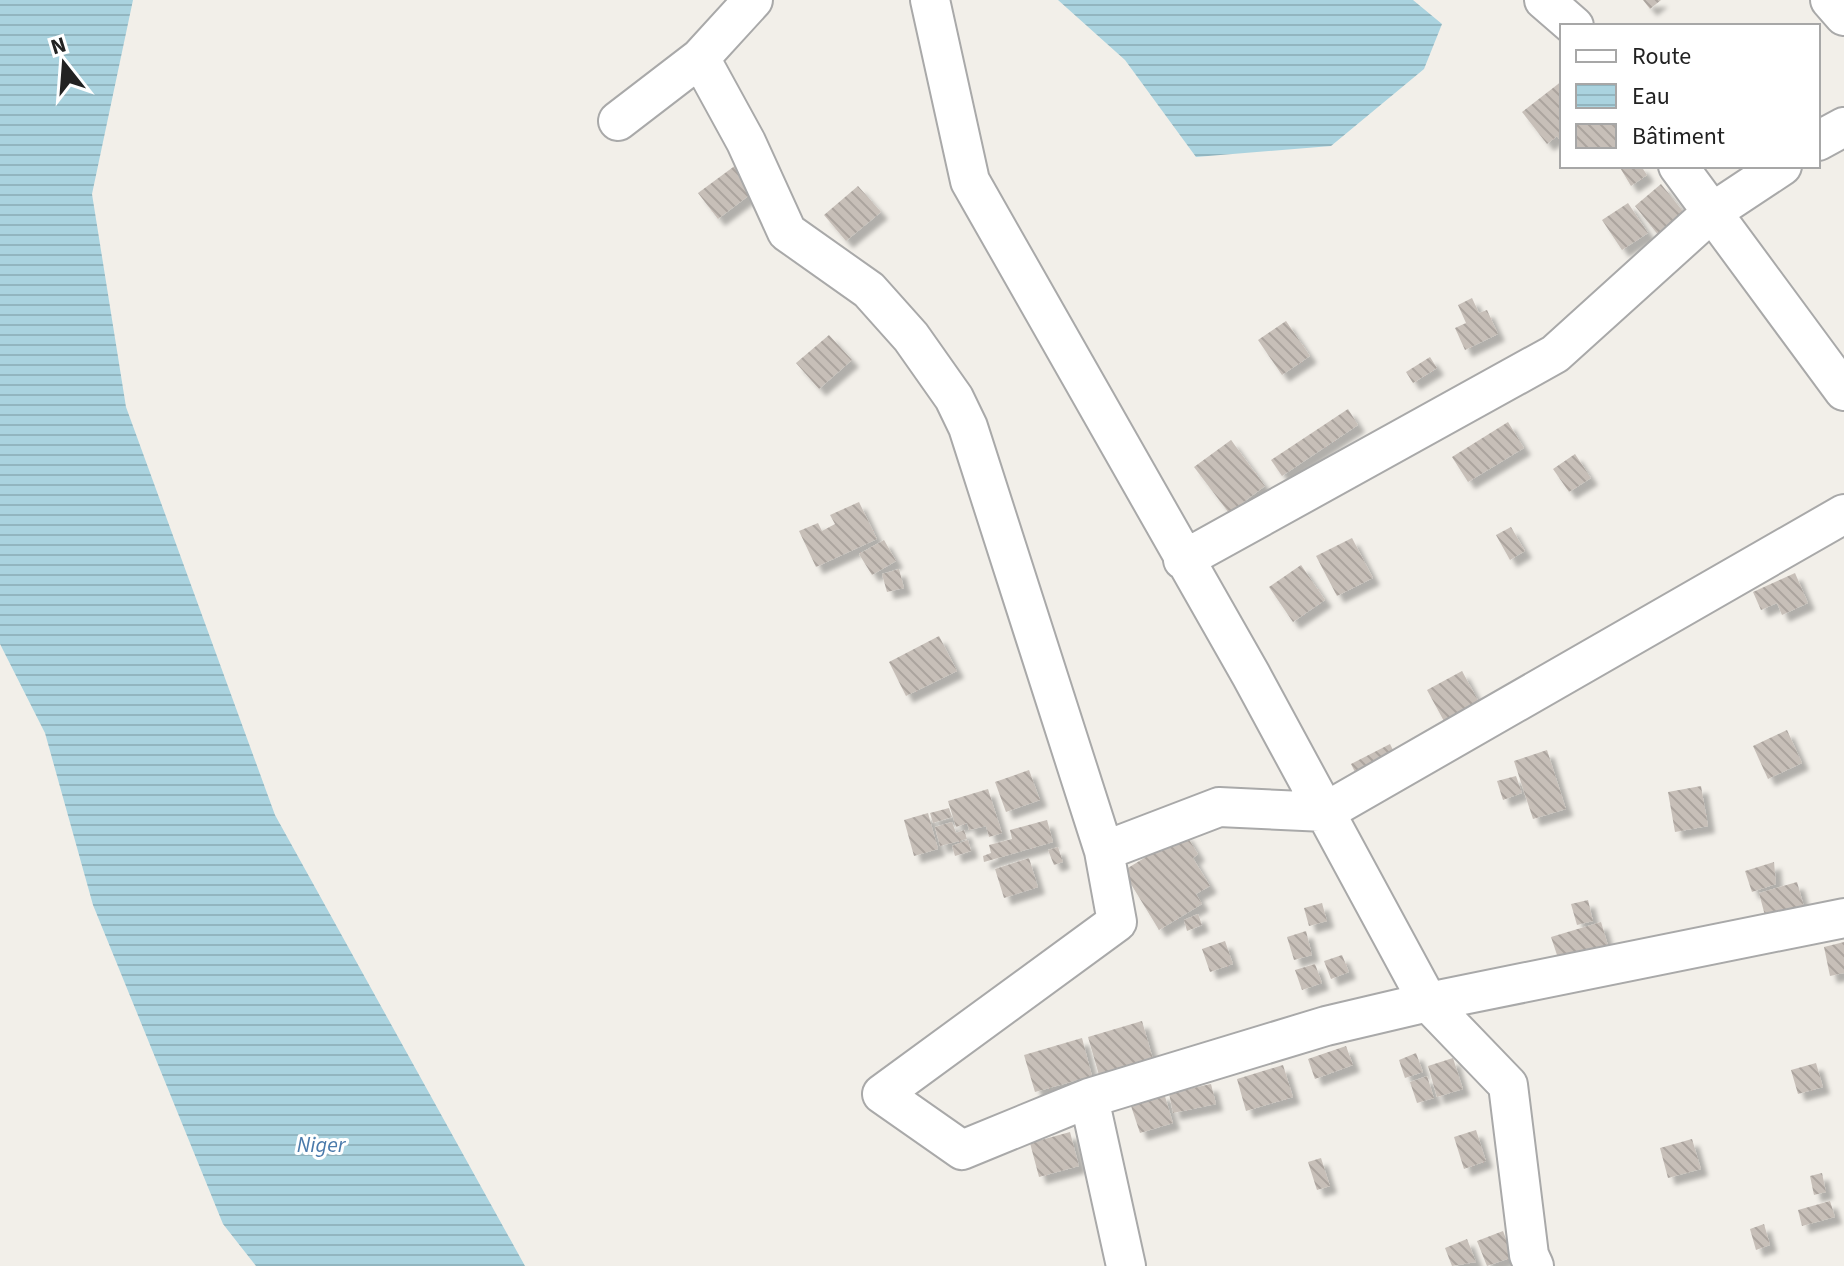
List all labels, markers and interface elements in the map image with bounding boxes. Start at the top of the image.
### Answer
north arrow [24,24,104,104]
legend [1560,24,1820,168]
text: N [47,28,70,63]
text: Route [1632,39,1691,74]
text: Eau [1632,79,1670,114]
text: Bâtiment [1632,119,1725,154]
water label: Niger [297,1129,347,1161]

